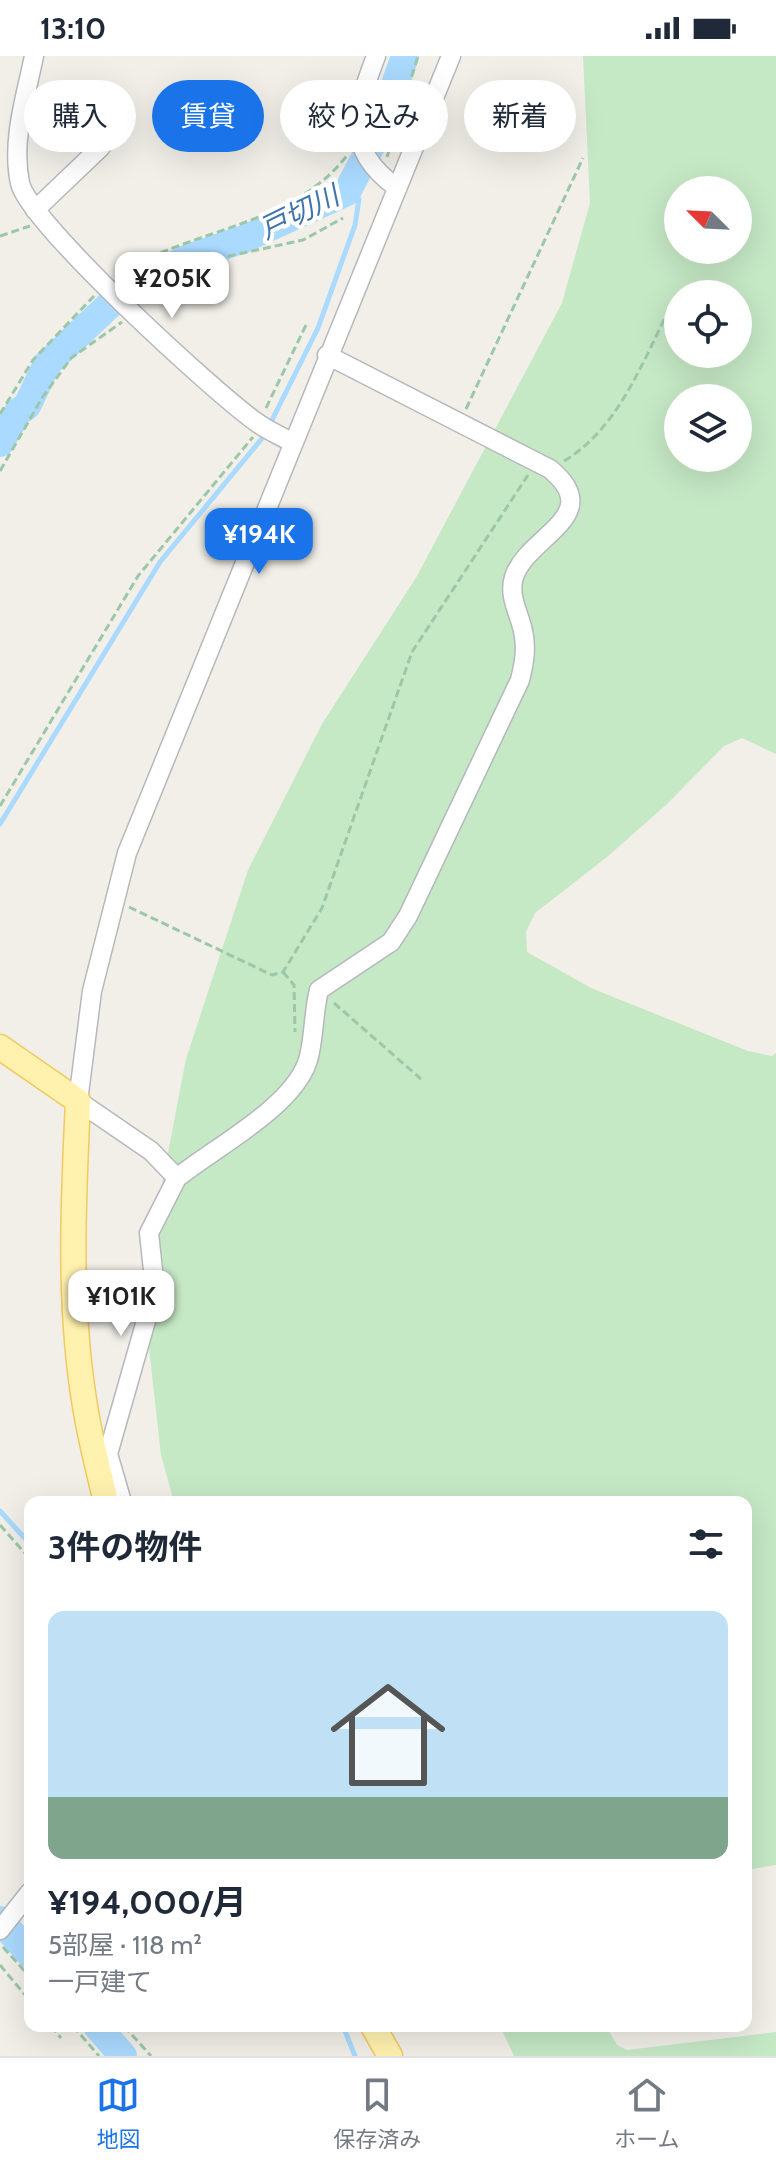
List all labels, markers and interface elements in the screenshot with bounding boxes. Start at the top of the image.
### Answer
text: 13:10 [40,10,106,47]
chip: 購入 [24,80,136,152]
chip: 賃貸 [152,80,264,152]
chip: 絞り込み [280,80,448,152]
chip: 新着 [464,80,576,152]
north arrow [664,176,752,264]
map controls [664,176,752,472]
water label: 戸切川 [254,177,347,246]
pin: ¥205K [116,252,228,320]
text: ¥205K [133,262,211,294]
button: locate [664,280,752,368]
button: layers [664,384,752,472]
pin: ¥194K [203,508,315,576]
text: ¥194K [223,518,295,550]
pin: ¥101K [65,1270,177,1338]
text: ¥101K [86,1280,156,1312]
icon: filters [684,1522,728,1566]
text: 3件の物件 [48,1526,202,1568]
icon: home [316,1663,460,1807]
text: ¥194,000/月 [48,1881,247,1923]
text: 5部屋 · 118 m² [48,1929,202,1961]
text: 一戸建て [48,1966,152,1998]
tab: 地図 [96,2073,140,2153]
tab: 保存済み [333,2073,421,2153]
tab: ホーム [614,2073,680,2153]

